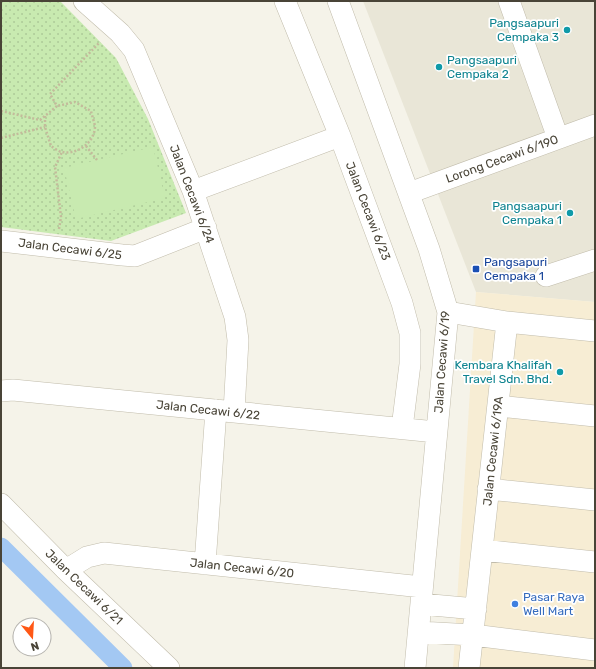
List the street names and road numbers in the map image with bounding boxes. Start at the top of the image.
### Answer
street label: Lorong Cecawi 6/19O [444,132,560,186]
street label: Jalan Cecawi 6/24 [167,143,217,246]
street label: Jalan Cecawi 6/23 [343,160,393,262]
street label: Jalan Cecawi 6/25 [17,236,123,262]
street label: Jalan Cecawi 6/19 [431,310,453,414]
street label: Jalan Cecawi 6/19A [480,396,506,506]
street label: Jalan Cecawi 6/22 [155,398,261,422]
street label: Jalan Cecawi 6/21 [42,546,126,628]
street label: Jalan Cecawi 6/20 [189,556,295,580]

